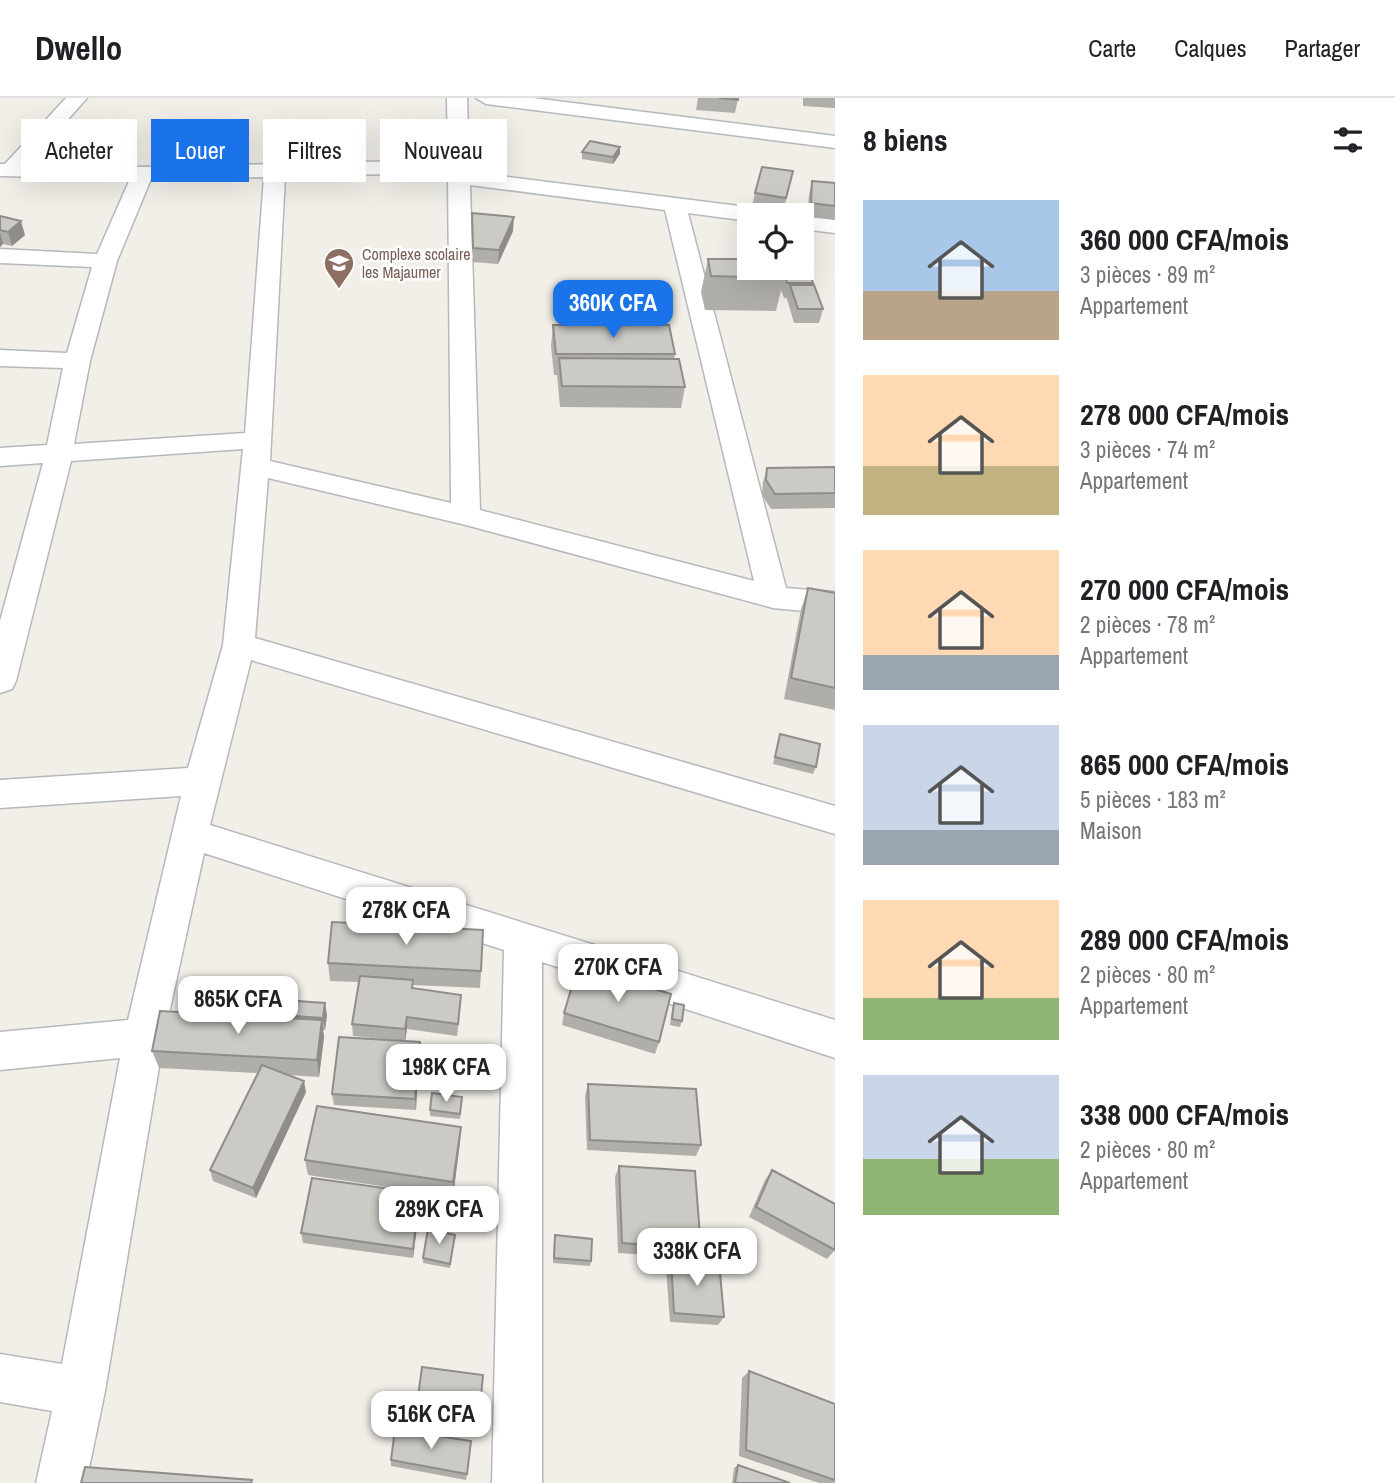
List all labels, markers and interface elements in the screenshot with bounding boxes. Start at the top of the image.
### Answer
text: Dwello [35,26,122,70]
text: Carte [1088,32,1136,64]
text: Calques [1174,32,1247,64]
text: Partager [1285,32,1360,64]
chip: Acheter [21,119,137,182]
chip: Louer [151,119,249,182]
chip: Filtres [263,119,366,182]
chip: Nouveau [380,119,507,182]
text: 8 biens [863,120,948,160]
icon: filters [1329,121,1367,159]
map controls [737,203,814,280]
button: locate [737,203,814,280]
text: 360 000 CFA/mois [1080,219,1289,259]
icon: home [919,228,1003,312]
place label: Complexe scolaire les Majaumer [362,243,471,283]
school or university icon: Complexe scolaire les Majaumer [322,246,356,290]
text: 3 pièces · 89 m² [1080,259,1215,290]
pin: 360K CFA [541,280,685,340]
text: 360K CFA [569,287,657,318]
text: Appartement [1080,290,1188,321]
text: 278 000 CFA/mois [1080,394,1289,434]
icon: home [919,403,1003,487]
text: 3 pièces · 74 m² [1080,434,1215,465]
text: Appartement [1080,465,1188,496]
text: 270 000 CFA/mois [1080,569,1289,609]
icon: home [919,578,1003,662]
text: 2 pièces · 78 m² [1080,609,1215,640]
text: Appartement [1080,640,1188,671]
text: 865 000 CFA/mois [1080,744,1289,784]
icon: home [919,753,1003,837]
text: 5 pièces · 183 m² [1080,784,1226,815]
text: Maison [1080,815,1142,846]
pin: 278K CFA [334,888,478,947]
text: 278K CFA [362,894,450,925]
text: 289 000 CFA/mois [1080,919,1289,959]
icon: home [919,928,1003,1012]
pin: 270K CFA [546,944,690,1004]
text: 270K CFA [574,951,662,982]
text: 2 pièces · 80 m² [1080,959,1215,990]
pin: 865K CFA [166,976,310,1036]
text: 865K CFA [194,983,282,1014]
text: Appartement [1080,990,1188,1021]
pin: 198K CFA [374,1044,518,1104]
text: 198K CFA [402,1051,490,1082]
text: 338 000 CFA/mois [1080,1094,1289,1134]
icon: home [919,1103,1003,1187]
text: 2 pièces · 80 m² [1080,1134,1215,1165]
text: Appartement [1080,1165,1188,1196]
pin: 289K CFA [367,1186,511,1246]
text: 289K CFA [395,1193,483,1224]
pin: 338K CFA [625,1228,769,1288]
text: 338K CFA [653,1235,741,1266]
pin: 516K CFA [359,1392,503,1451]
text: 516K CFA [387,1398,475,1429]

